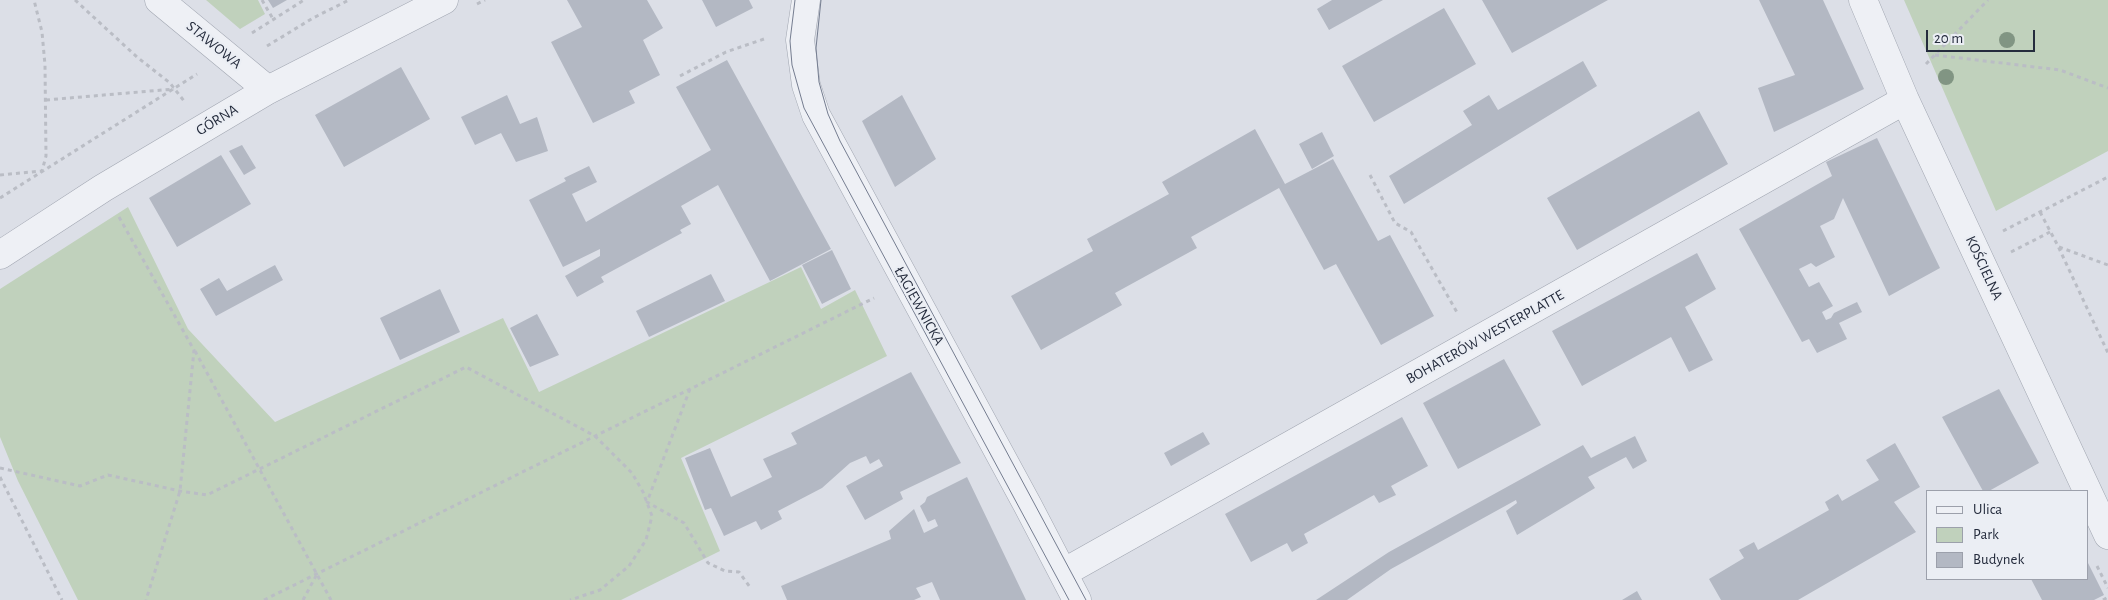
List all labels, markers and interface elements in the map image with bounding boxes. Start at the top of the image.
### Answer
street label: STAWOWA [183,17,245,73]
scale bar [1928,20,2037,52]
text: 20 m [1934,31,1963,46]
street label: GÓRNA [193,101,241,139]
street label: KOŚCIELNA [1961,233,2007,303]
street label: ŁAGIEWNICKA [890,263,948,349]
street label: BOHATERÓW WESTERPLATTE [1403,286,1567,388]
legend [1926,490,2088,580]
text: Ulica [1973,502,2002,517]
text: Park [1973,527,1999,542]
text: Budynek [1973,552,2024,567]

